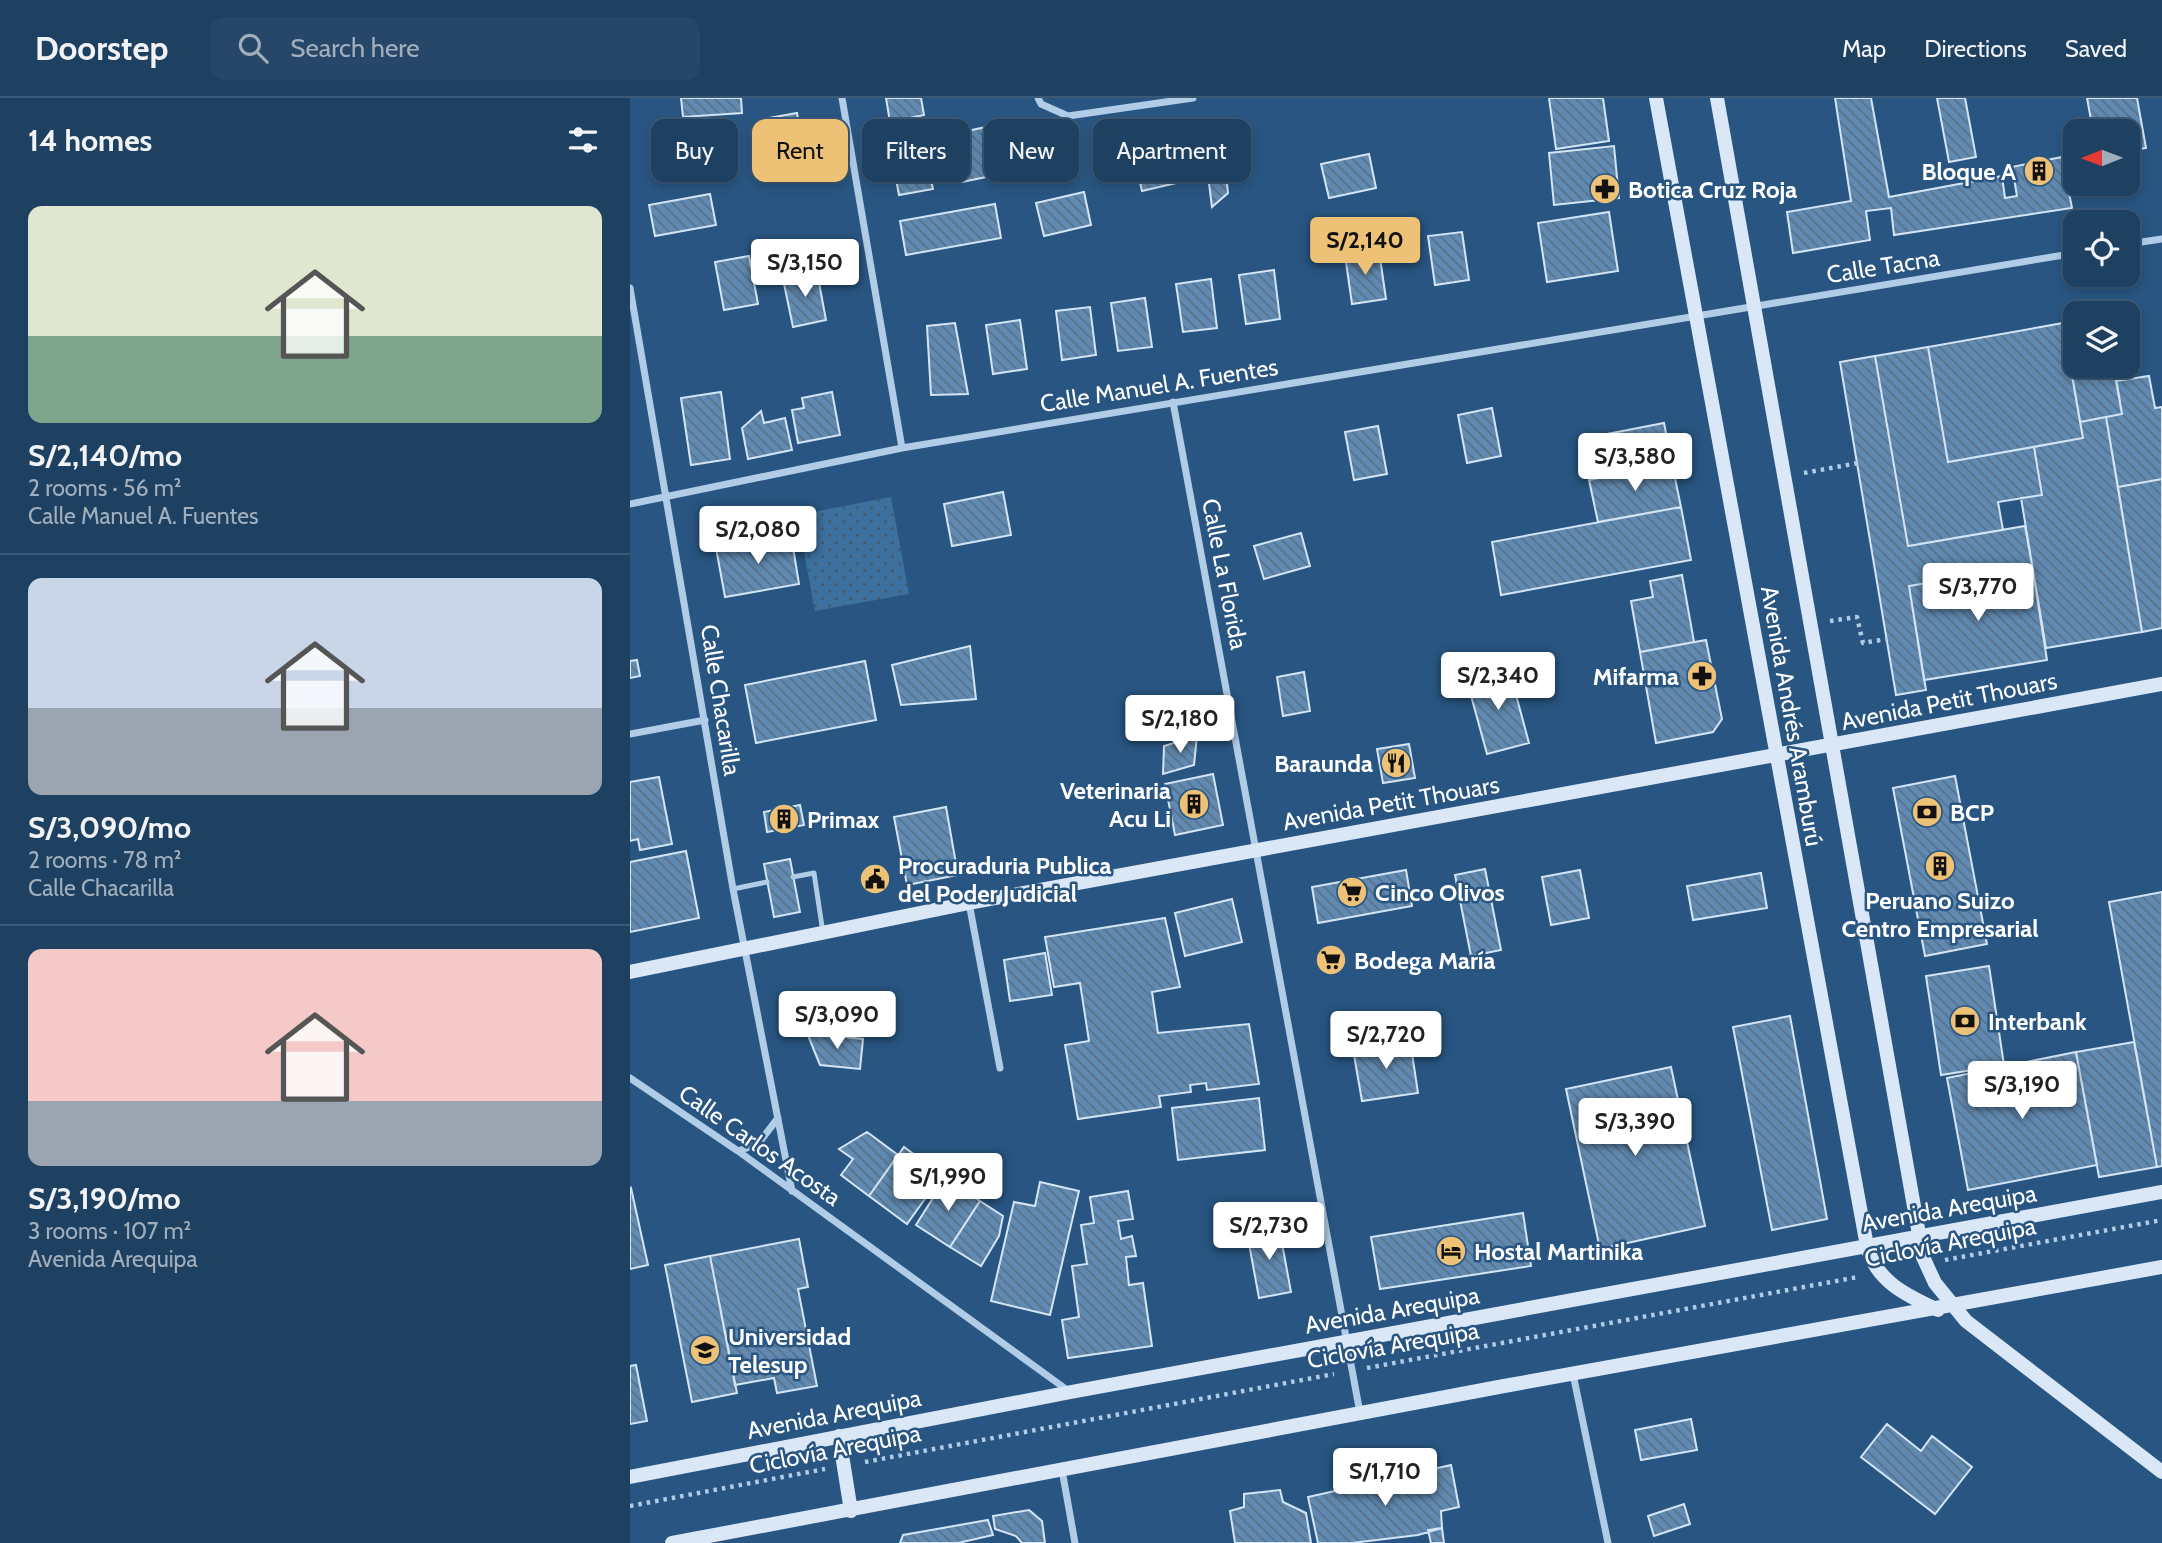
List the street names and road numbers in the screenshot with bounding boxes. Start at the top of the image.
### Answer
street label: Calle Tacna [1824,243,1942,289]
street label: Calle Manuel A. Fuentes [1038,352,1280,418]
street label: Calle La Florida [1196,496,1254,652]
street label: Avenida Andrés Aramburú [1755,584,1829,848]
street label: Calle Chacarilla [695,622,747,778]
street label: Avenida Petit Thouars [1839,666,2060,736]
street label: Avenida Petit Thouars [1280,770,1502,836]
street label: Calle Carlos Acosta [673,1078,847,1212]
street label: Avenida Arequipa [1859,1178,2039,1238]
street label: Ciclovía Arequipa [1862,1211,2039,1273]
street label: Avenida Arequipa [1302,1280,1482,1340]
street label: Ciclovía Arequipa [1305,1316,1482,1374]
street label: Avenida Arequipa [744,1383,924,1445]
street label: Ciclovía Arequipa [747,1418,924,1480]

